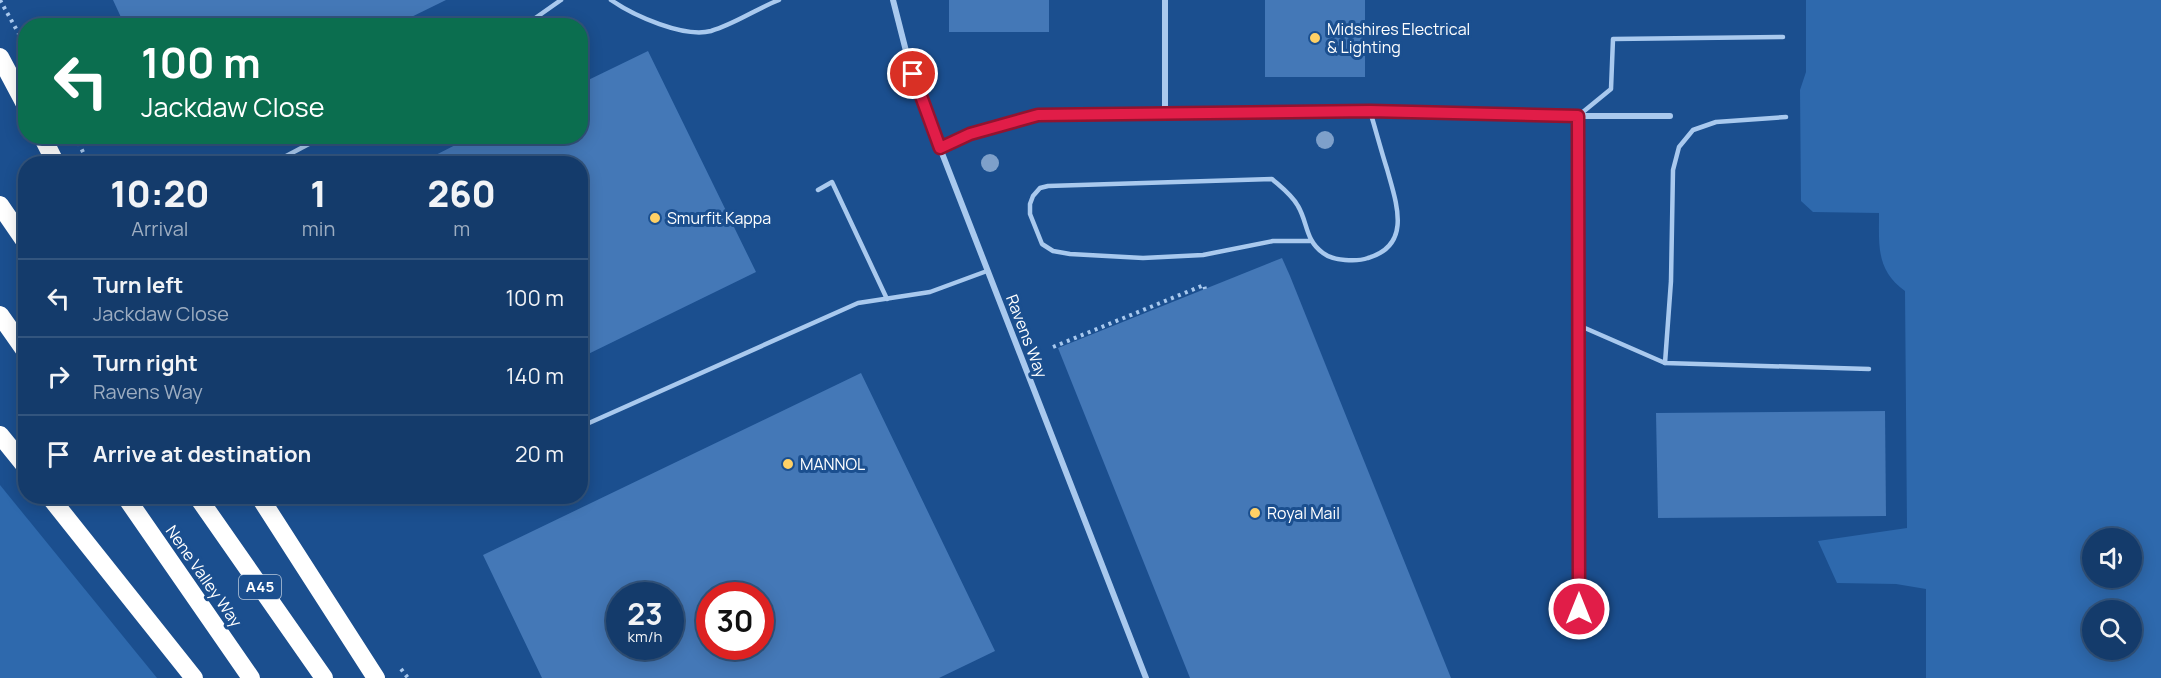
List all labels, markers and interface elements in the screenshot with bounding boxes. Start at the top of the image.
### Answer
place label: Midshires Electrical & Lighting [1327,18,1470,58]
marker: Midshires Electrical & Lighting [1308,31,1322,45]
text: 100 m [141,33,261,91]
icon: left [42,42,120,120]
pin [887,48,938,99]
icon: arrive [896,57,929,90]
text: Jackdaw Close [141,88,325,125]
text: 10:20 [110,169,210,218]
text: 1 [310,169,327,218]
text: 260 [427,169,496,218]
place label: Smurfit Kappa [667,207,771,229]
marker: Smurfit Kappa [648,211,662,225]
text: Arrival [131,215,188,242]
text: min [302,215,335,242]
text: m [453,215,470,242]
text: Turn left [93,270,183,300]
icon: left [42,282,75,315]
text: 100 m [506,283,564,313]
street label: Ravens Way [1001,291,1053,381]
text: Jackdaw Close [93,300,229,327]
text: Turn right [93,348,198,378]
icon: right [42,360,75,393]
text: 140 m [506,361,564,391]
text: Ravens Way [93,378,203,405]
icon: arrive [42,438,75,471]
text: Arrive at destination [93,439,311,469]
text: 20 m [515,439,564,469]
place label: MANNOL [800,453,865,475]
marker: MANNOL [781,457,795,471]
place label: Royal Mail [1267,502,1340,524]
marker: Royal Mail [1248,506,1262,520]
street label: Nene Valley Way [161,521,248,632]
map controls [2082,528,2142,660]
button: sound [2082,528,2142,588]
road number: A45 [239,575,281,599]
position arrow [1547,577,1611,641]
speed limit sign: 30 [696,582,774,660]
text: 23 [627,593,663,634]
button: search [2082,600,2142,660]
text: km/h [628,626,662,647]

